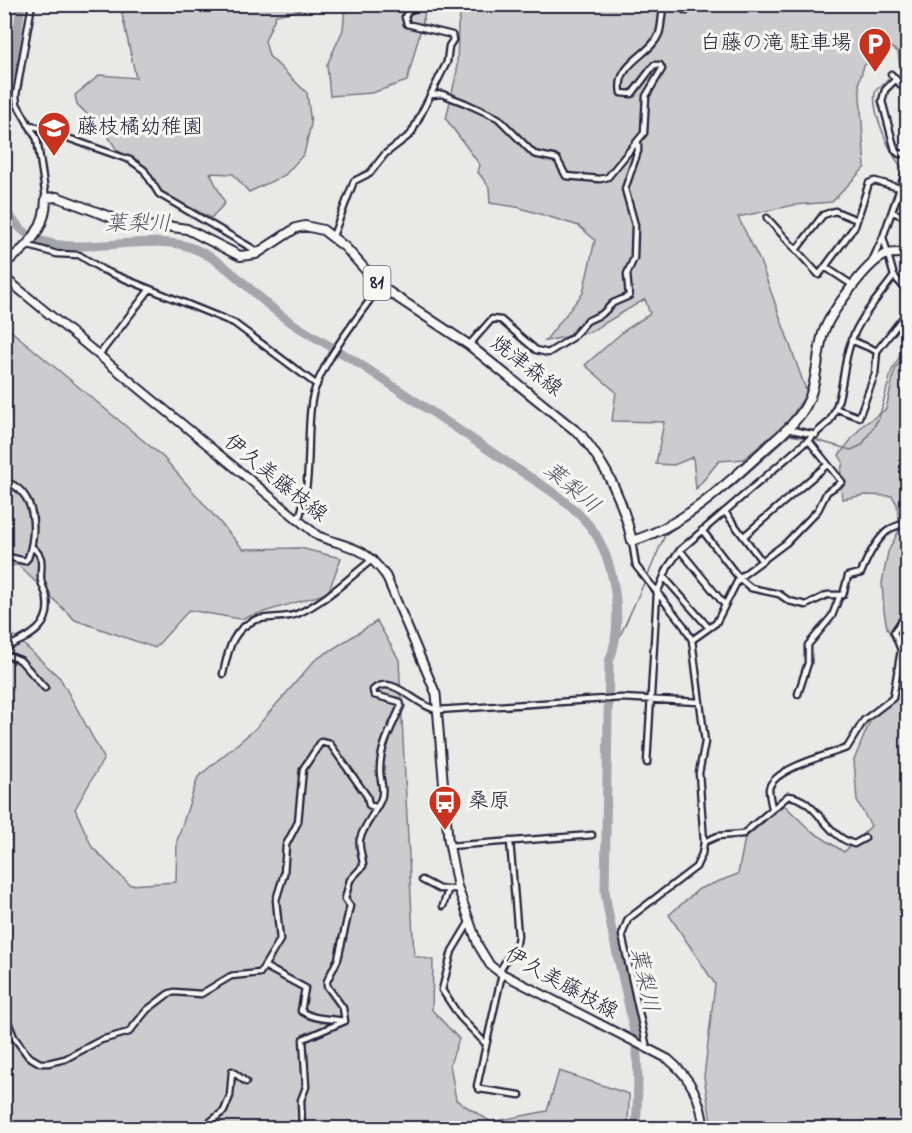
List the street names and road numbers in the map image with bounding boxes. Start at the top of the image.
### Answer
road number: 81 [364,266,391,300]
street label: 焼津森線 [484,329,568,405]
street label: 伊久美藤枝線 [217,428,333,530]
street label: 伊久美藤枝線 [499,940,623,1028]

